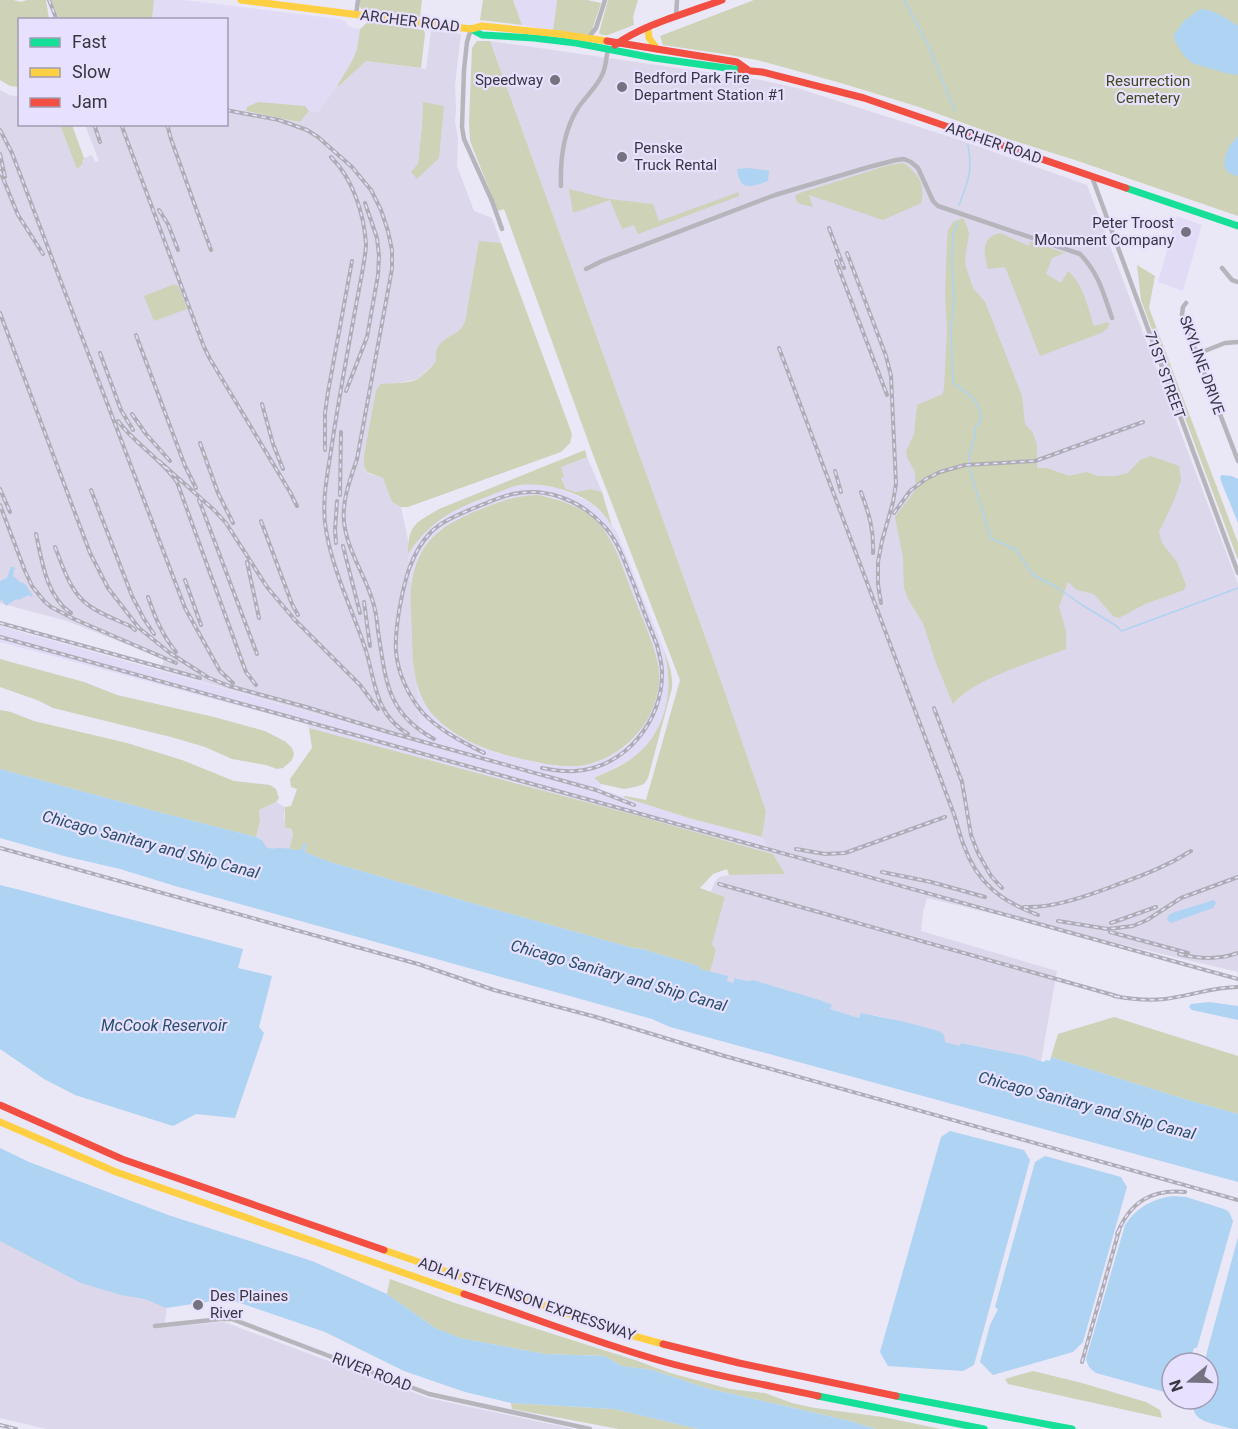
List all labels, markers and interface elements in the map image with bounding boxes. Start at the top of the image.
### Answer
street label: ARCHER ROAD [359,6,461,36]
legend [18,18,228,126]
text: Fast [72,31,107,52]
text: Slow [72,61,111,82]
place label: Bedford Park Fire Department Station #1 [634,69,786,104]
place label: Speedway [475,71,543,89]
park label: Resurrection Cemetery [1106,72,1190,107]
marker: Speedway [548,73,562,87]
marker: Bedford Park Fire Department Station #1 [615,80,629,94]
text: Jam [72,91,108,112]
street label: ARCHER ROAD [944,118,1044,168]
place label: Penske Truck Rental [634,139,717,174]
marker: Penske Truck Rental [615,150,629,164]
place label: Peter Troost Monument Company [1034,214,1174,249]
marker: Peter Troost Monument Company [1179,225,1193,239]
street label: SKYLINE DRIVE [1176,313,1228,417]
street label: 71ST STREET [1141,329,1189,421]
water label: Chicago Sanitary and Ship Canal [40,806,262,883]
water label: Chicago Sanitary and Ship Canal [509,935,729,1016]
water label: McCook Reservoir [101,1016,228,1035]
water label: Chicago Sanitary and Ship Canal [976,1067,1198,1144]
street label: ADLAI STEVENSON EXPRESSWAY [416,1253,638,1345]
place label: Des Plaines River [210,1287,288,1322]
marker: Des Plaines River [191,1298,205,1312]
street label: RIVER ROAD [330,1349,414,1395]
north arrow [1160,1351,1220,1411]
text: N [1165,1377,1187,1394]

